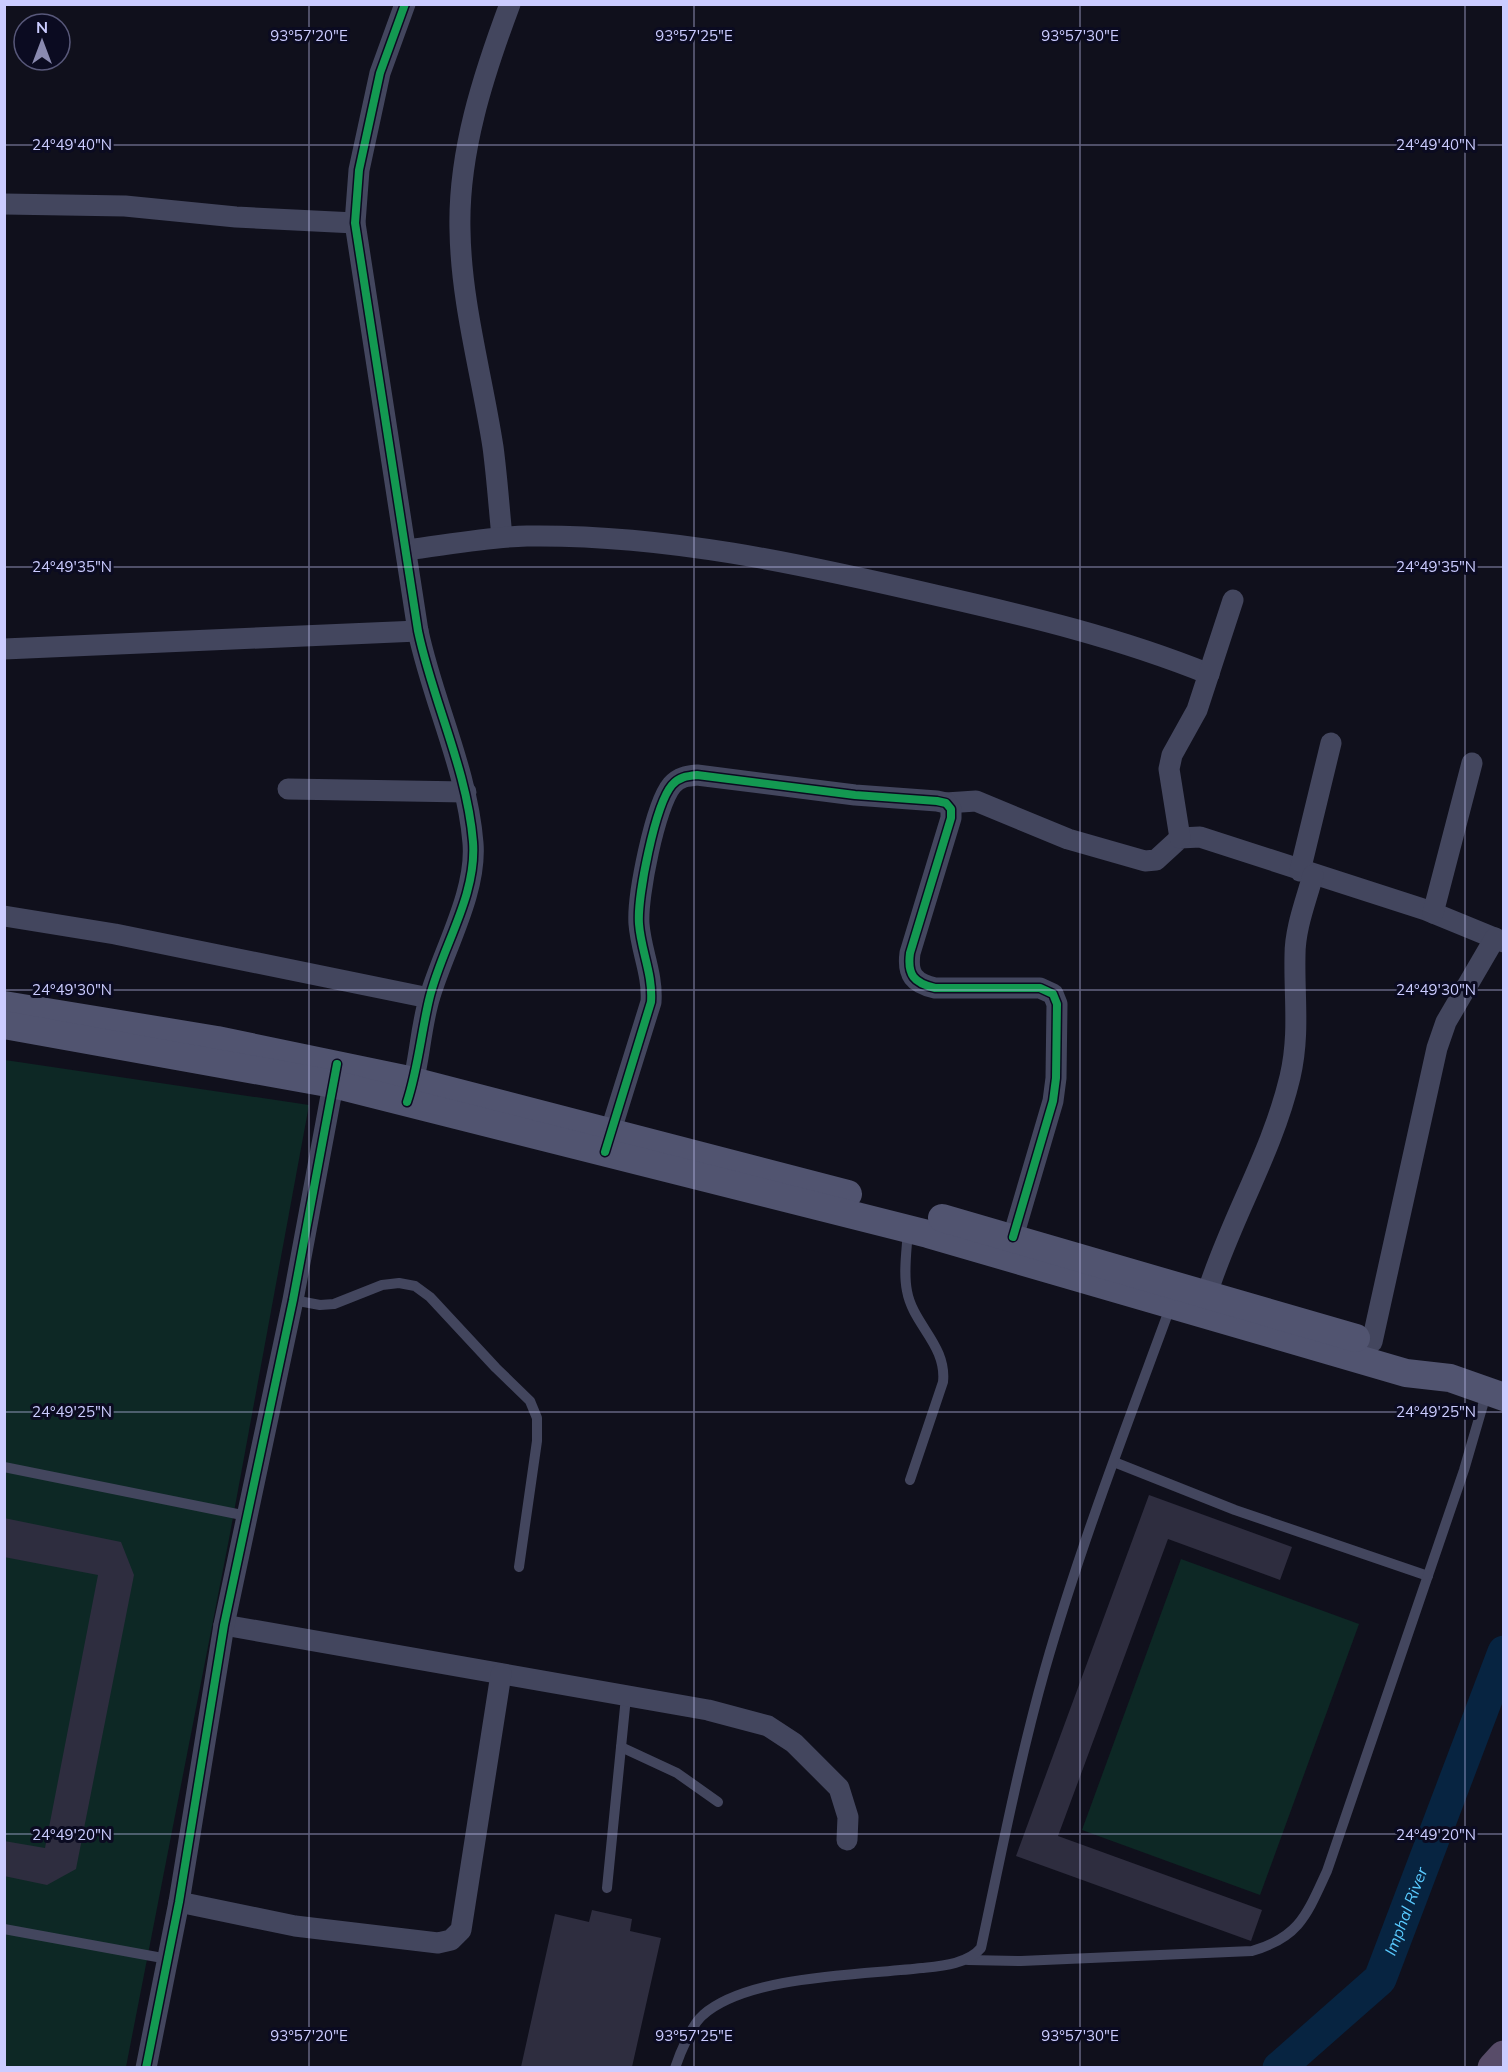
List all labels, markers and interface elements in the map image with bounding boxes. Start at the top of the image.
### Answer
north arrow [12,12,72,72]
text: N [36,17,48,37]
text: 93°57'20"E [270,26,348,45]
text: 93°57'25"E [655,26,733,45]
text: 93°57'30"E [1041,26,1119,45]
text: 24°49'40"N [32,135,112,154]
text: 24°49'40"N [1396,135,1476,154]
text: 24°49'35"N [32,557,112,576]
text: 24°49'35"N [1396,557,1476,576]
text: 24°49'30"N [32,980,112,999]
text: 24°49'30"N [1396,980,1476,999]
text: 24°49'25"N [32,1402,112,1421]
text: 24°49'25"N [1396,1402,1476,1421]
text: 24°49'20"N [32,1825,112,1844]
text: 24°49'20"N [1396,1825,1476,1844]
water label: Imphal River [1380,1863,1432,1958]
text: 93°57'20"E [270,2026,348,2045]
text: 93°57'25"E [655,2026,733,2045]
text: 93°57'30"E [1041,2026,1119,2045]

